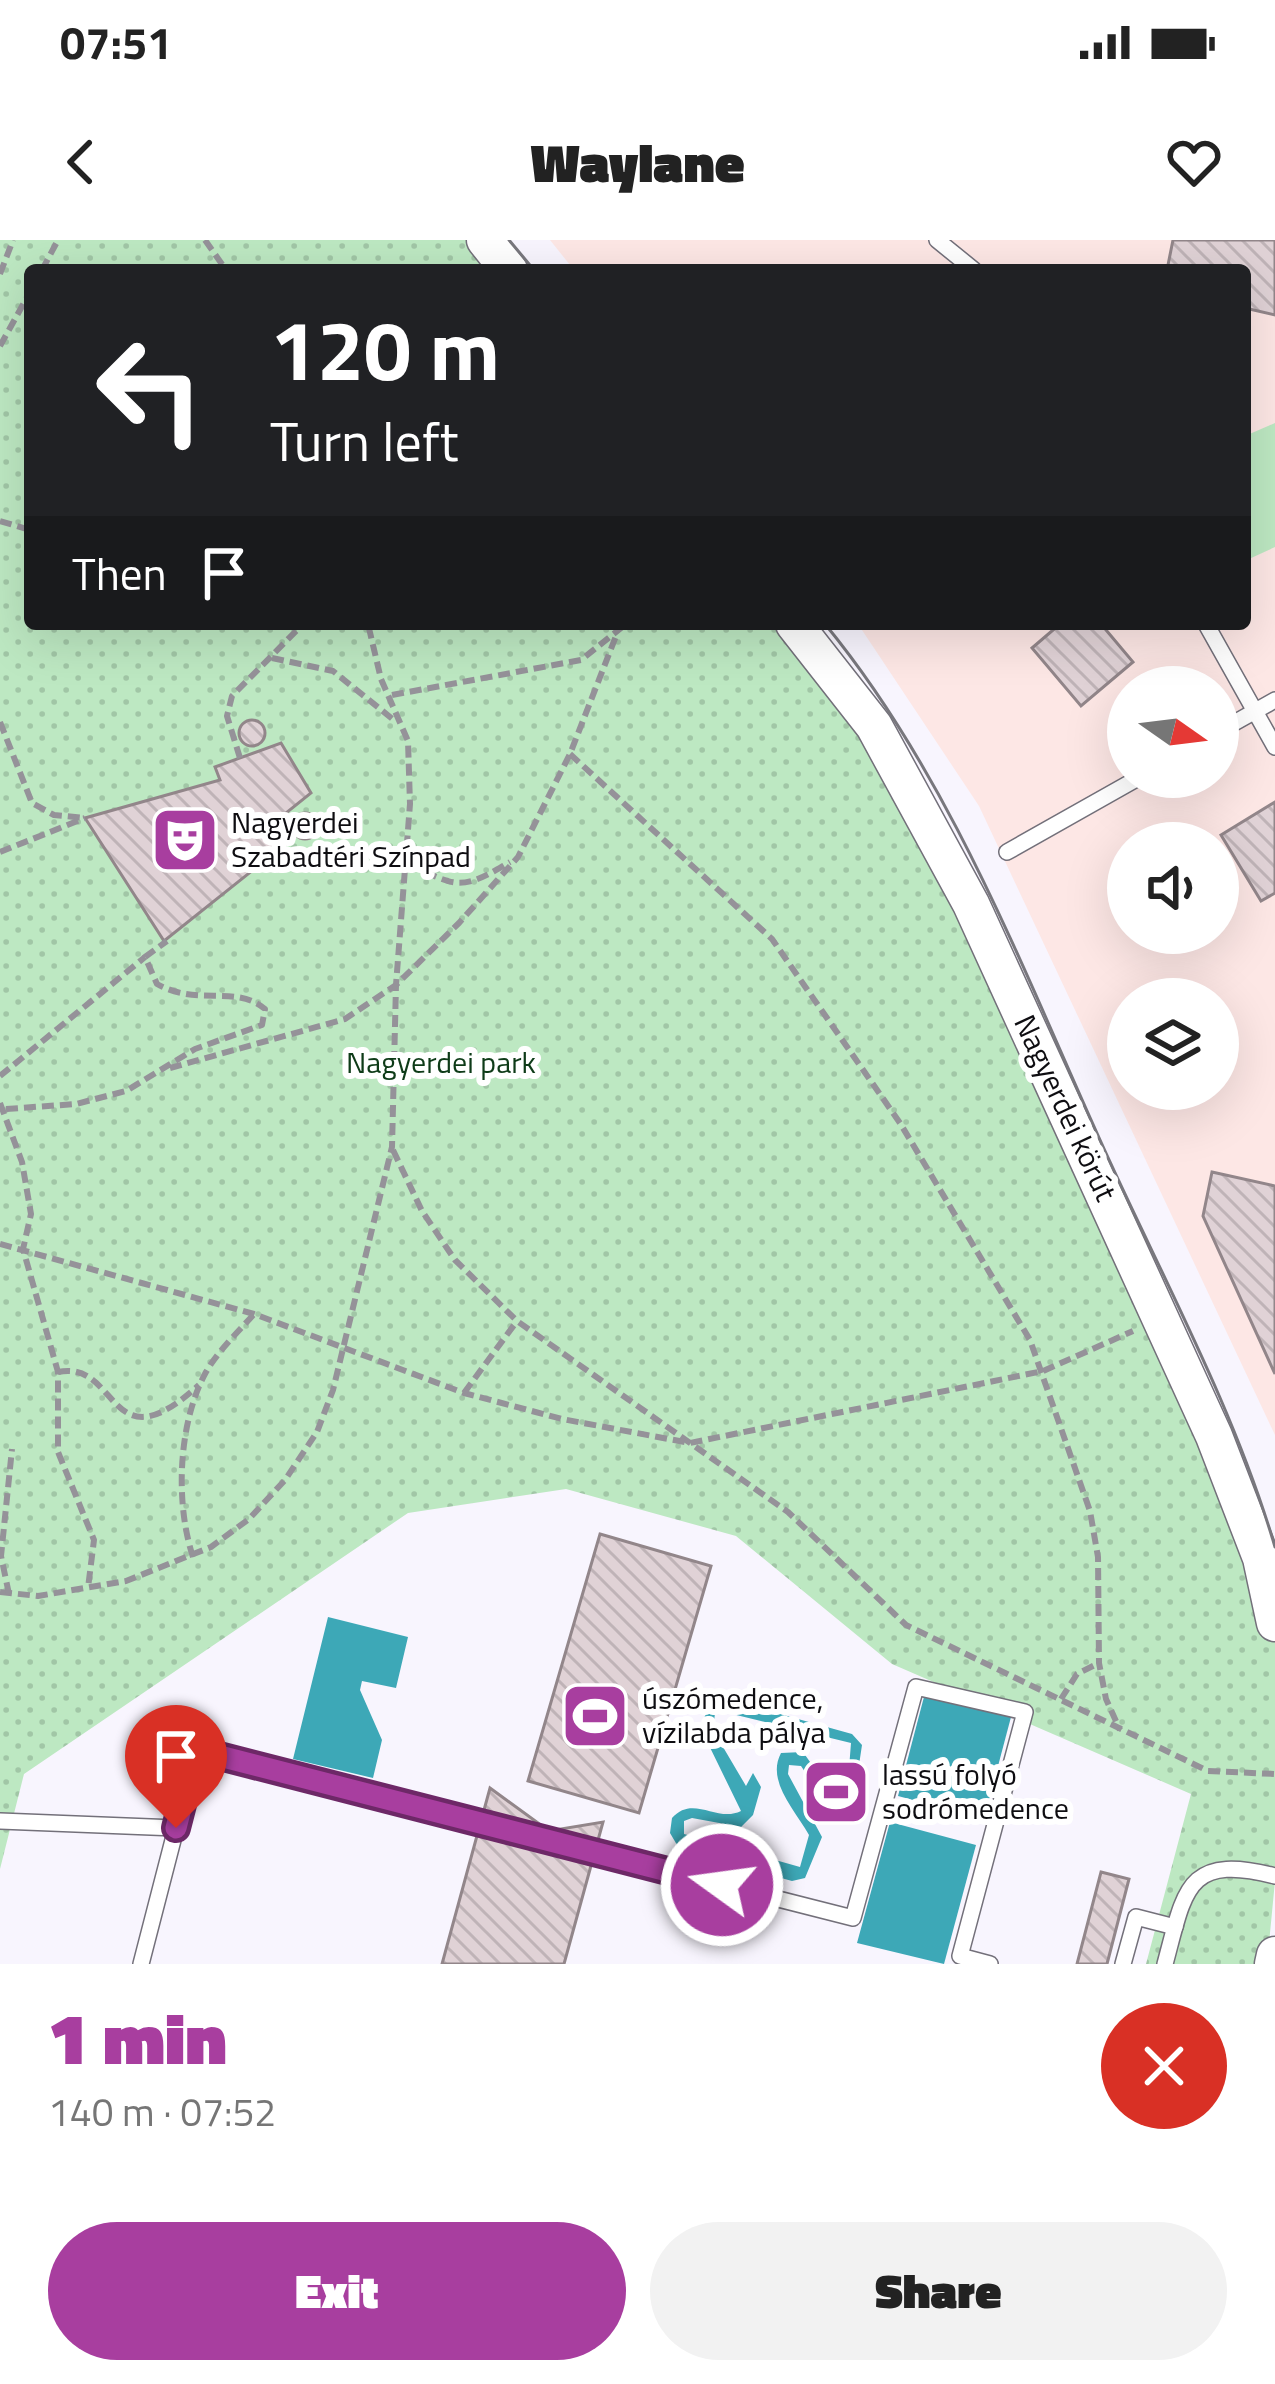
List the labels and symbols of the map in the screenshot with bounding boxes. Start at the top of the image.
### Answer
north arrow [1107,666,1239,798]
place label: Nagyerdei Szabadtéri Színpad [231,799,471,879]
theatre icon: Nagyerdei Szabadtéri Színpad [150,805,220,875]
street label: Nagyerdei körút [1003,1007,1129,1209]
park label: Nagyerdei park [346,1039,536,1085]
place label: úszómedence, vízilabda pálya [642,1675,825,1755]
sports icon: úszómedence, vízilabda pálya [560,1681,630,1751]
pin [125,1705,227,1828]
place label: lassú folyó sodrómedence [882,1751,1069,1831]
sports icon: lassú folyó sodrómedence [801,1757,871,1827]
position arrow [659,1822,785,1948]

